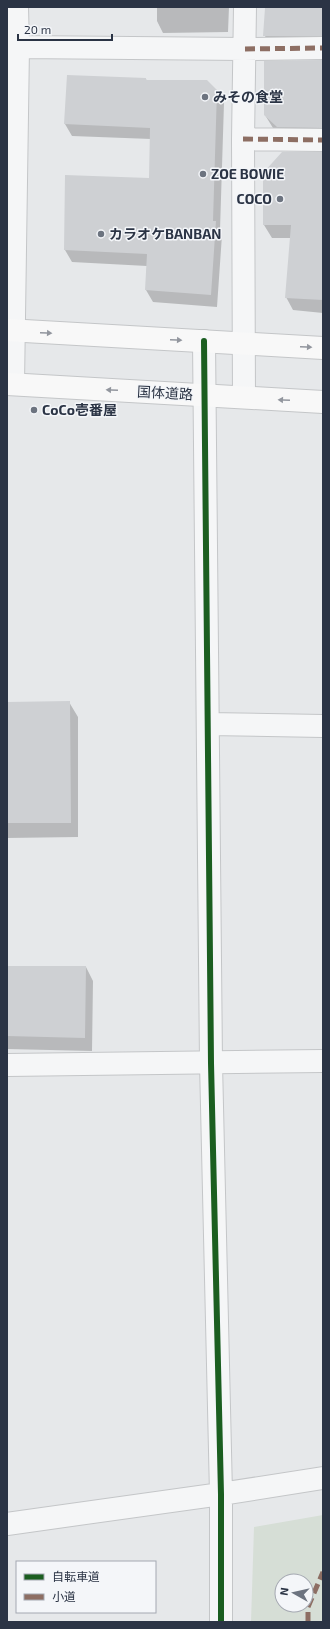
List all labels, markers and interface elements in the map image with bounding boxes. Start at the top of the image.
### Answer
scale bar [18,16,112,42]
text: 20 m [24,22,51,36]
place label: みその食堂 [213,88,283,105]
marker: みその食堂 [200,92,210,102]
place label: ZOE BOWIE [211,165,284,182]
marker: ZOE BOWIE [198,169,208,179]
place label: COCO [237,190,272,207]
marker: COCO [275,194,285,204]
place label: カラオケBANBAN [109,225,221,242]
marker: カラオケBANBAN [96,229,106,239]
one-way arrow [40,329,52,336]
one-way arrow [170,336,182,343]
one-way arrow [300,344,312,351]
street label: 国体道路 [137,383,193,402]
one-way arrow [105,387,118,393]
one-way arrow [278,396,290,403]
place label: CoCo壱番屋 [42,401,117,418]
marker: CoCo壱番屋 [29,405,39,415]
legend [16,1561,156,1613]
text: 自転車道 [52,1569,100,1583]
north arrow [274,1573,314,1613]
text: N [277,1587,291,1596]
text: 小道 [52,1589,76,1603]

